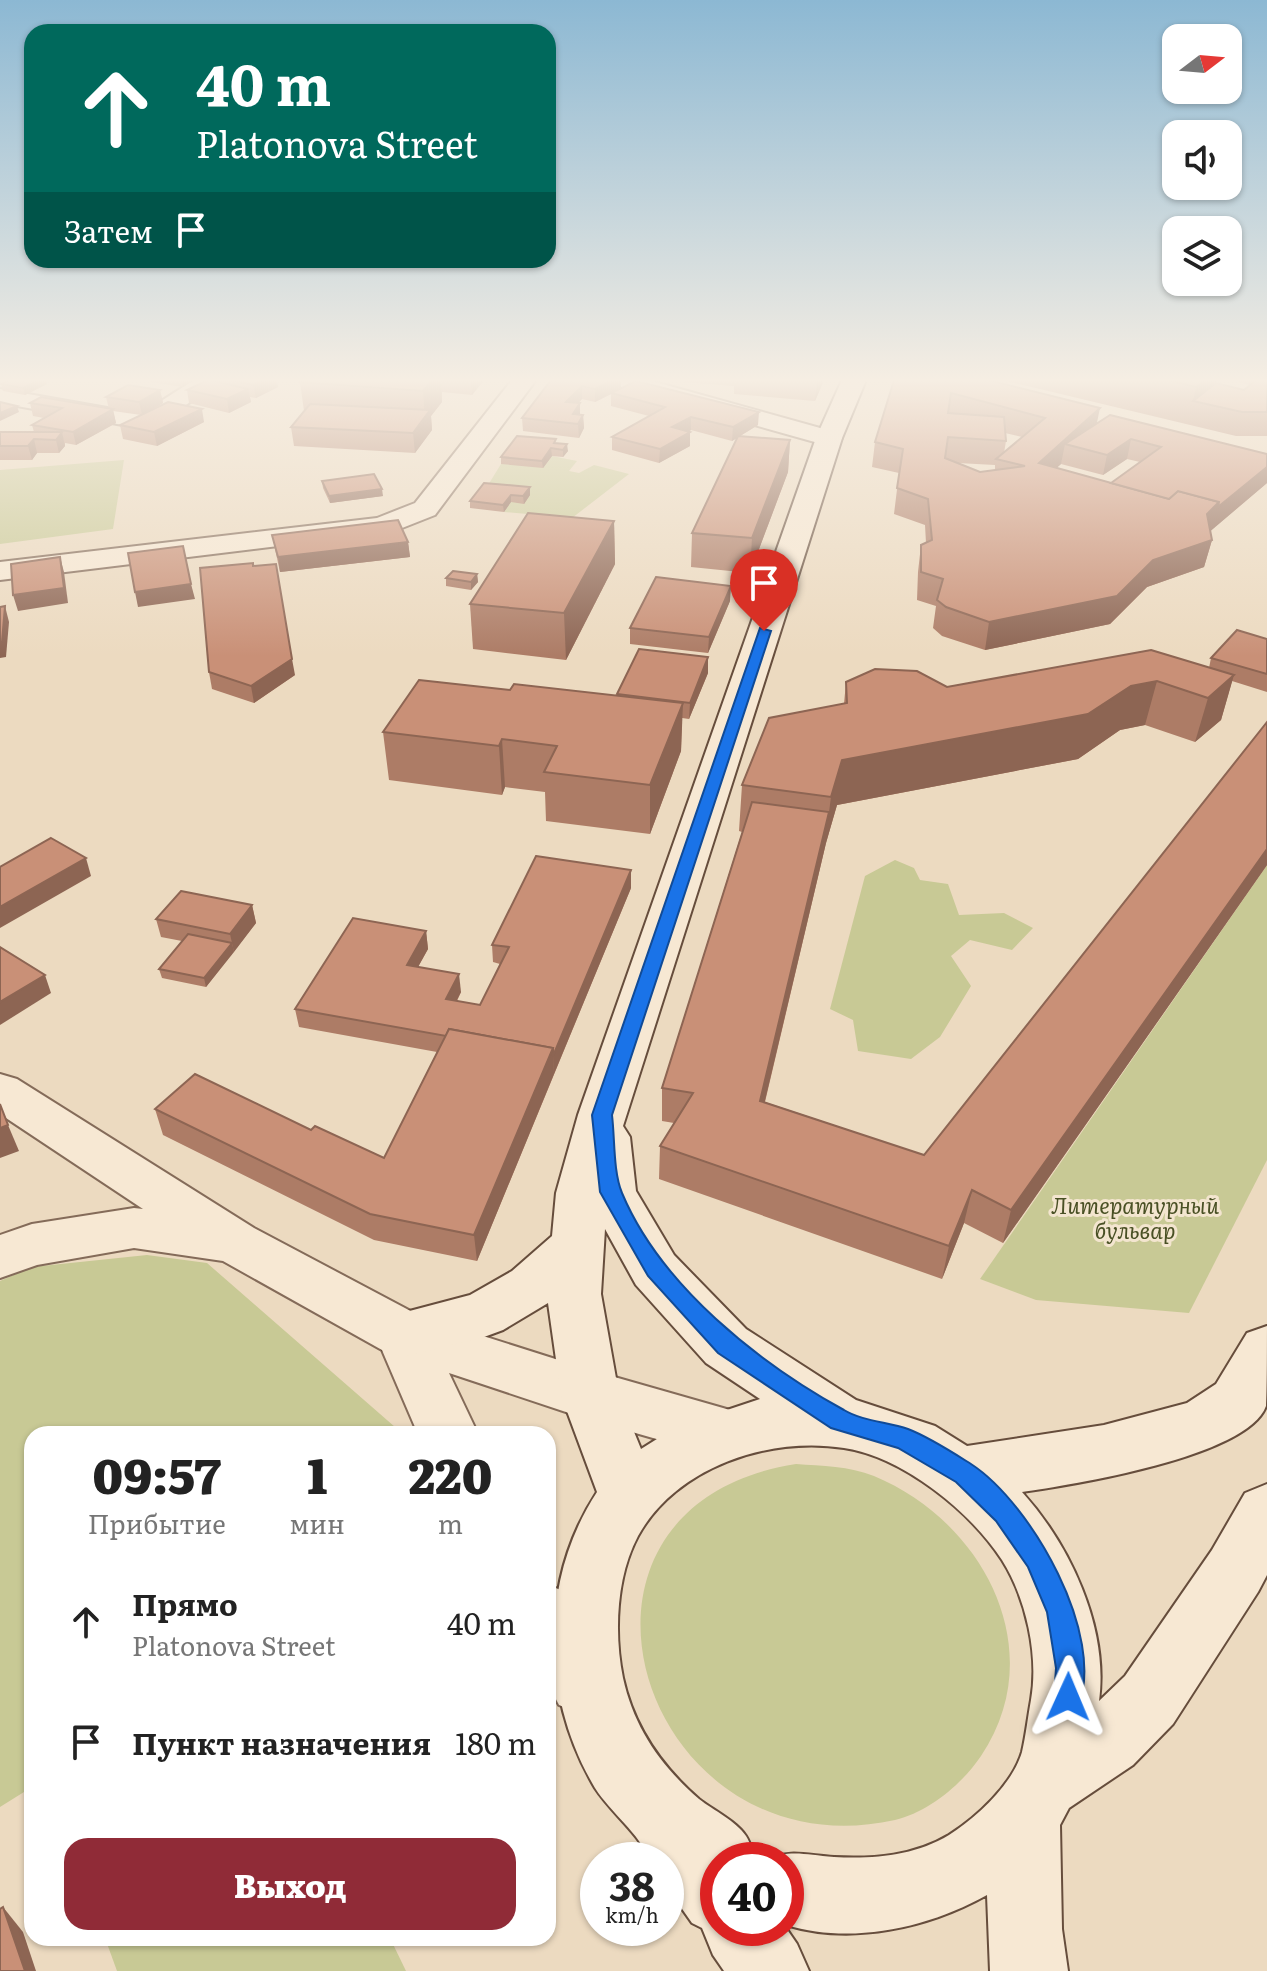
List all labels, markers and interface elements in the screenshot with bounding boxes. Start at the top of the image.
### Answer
north arrow [1162,24,1242,104]
map controls [1162,24,1242,296]
text: 40 m [196,40,331,123]
icon: ahead [64,56,168,160]
text: Platonova Street [196,116,478,169]
button: sound [1162,120,1242,200]
text: Затем [64,208,153,252]
icon: arrive [169,208,213,252]
button: layers [1162,216,1242,296]
pin [730,549,798,631]
icon: arrive [742,561,786,605]
park label: Литературный бульвар [1051,1188,1219,1246]
text: 09:57 [93,1438,221,1509]
text: 1 [307,1438,327,1509]
text: 220 [408,1438,492,1509]
text: Прибытие [88,1503,226,1542]
text: мин [290,1503,345,1542]
text: m [438,1503,463,1542]
text: Прямо [132,1581,238,1625]
icon: ahead [64,1600,108,1644]
text: 40 m [447,1600,516,1644]
text: Platonova Street [132,1625,335,1664]
position arrow [1026,1655,1110,1739]
icon: arrive [64,1720,108,1764]
text: Пункт назначения [132,1720,431,1764]
text: 180 m [455,1720,536,1764]
button: Выход [64,1838,516,1930]
speed limit sign: 40 [700,1842,804,1946]
text: 38 [609,1854,655,1913]
text: km/h [605,1899,659,1929]

